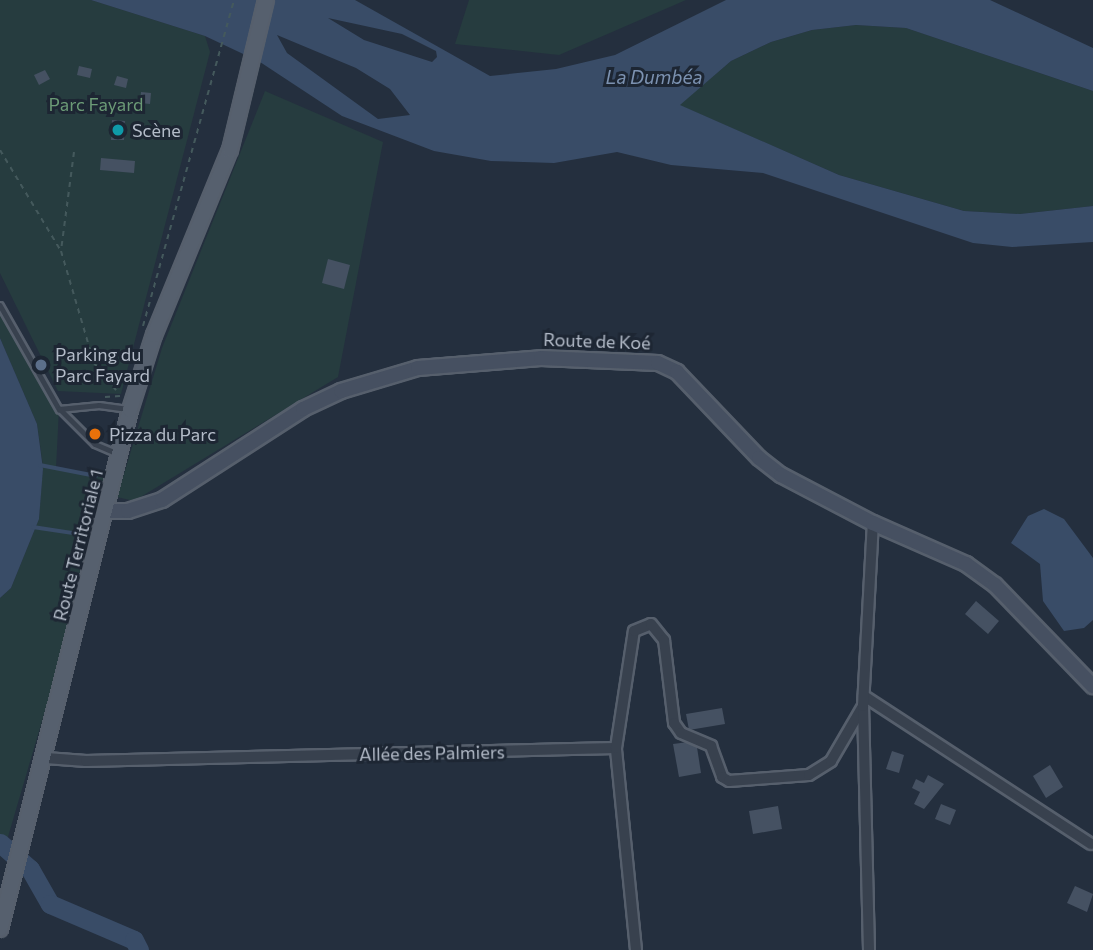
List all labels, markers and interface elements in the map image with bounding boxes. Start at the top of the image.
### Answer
water label: La Dumbéa [606,66,702,88]
park label: Parc Fayard [49,93,143,115]
place label: Scène [132,119,181,141]
marker: Scène [110,122,126,138]
street label: Route de Koé [543,328,651,354]
place label: Parking du Parc Fayard [55,344,150,386]
marker: Parking du Parc Fayard [33,357,49,373]
place label: Pizza du Parc [109,423,216,445]
marker: Pizza du Parc [87,426,103,442]
street label: Route Territoriale 1 [49,467,107,623]
street label: Allée des Palmiers [359,741,505,765]

